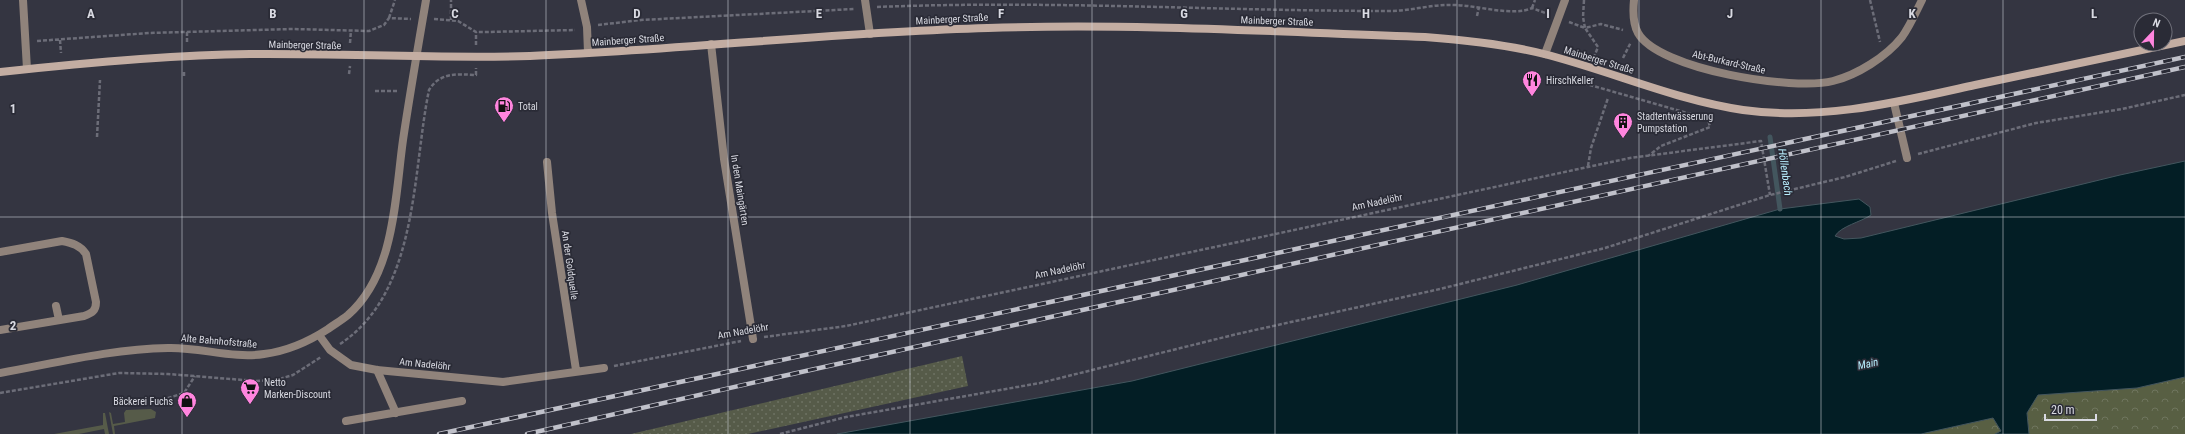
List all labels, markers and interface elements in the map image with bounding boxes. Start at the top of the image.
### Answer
text: A [87,6,95,21]
text: B [269,6,277,21]
text: C [451,6,459,21]
text: D [633,6,641,21]
text: E [816,6,823,21]
text: F [998,6,1004,21]
text: G [1180,6,1188,21]
text: H [1362,6,1370,21]
text: I [1546,6,1550,21]
text: J [1727,6,1733,21]
text: K [1908,6,1916,21]
text: L [2091,6,2097,21]
street label: Mainberger Straße [915,12,989,26]
north arrow [2133,12,2173,52]
street label: Mainberger Straße [1240,14,1314,28]
text: N [2151,16,2162,31]
street label: Mainberger Straße [591,32,665,48]
street label: Mainberger Straße [269,39,342,51]
street label: Mainberger Straße [1563,44,1636,76]
street label: Abt-Burkard-Straße [1691,48,1767,76]
restaurant icon: HirschKeller [1521,69,1543,97]
place label: HirschKeller [1546,75,1594,86]
fuel station icon: Total [493,95,515,123]
text: 1 [10,101,16,116]
place label: Total [518,101,538,112]
building icon: Stadtentwässerung Pumpstation [1612,111,1634,139]
place label: Stadtentwässerung Pumpstation [1637,111,1713,134]
water label: Höllenbach [1775,148,1795,196]
street label: In den Maingärten [729,154,751,226]
street label: Am Nadelöhr [1351,191,1403,213]
street label: An der Goldquelle [560,230,580,301]
street label: Am Nadelöhr [1034,259,1086,281]
text: 2 [10,318,17,333]
street label: Am Nadelöhr [717,321,769,341]
street label: Alte Bahnhofstraße [181,332,258,350]
water label: Main [1856,355,1880,373]
street label: Am Nadelöhr [399,356,451,372]
supermarket icon: Netto Marken-Discount [239,377,261,405]
place label: Netto Marken-Discount [264,377,331,400]
shop icon: Bäckerei Fuchs [176,390,198,418]
place label: Bäckerei Fuchs [113,396,173,407]
scale bar [2045,396,2096,422]
text: 20 m [2051,403,2075,417]

